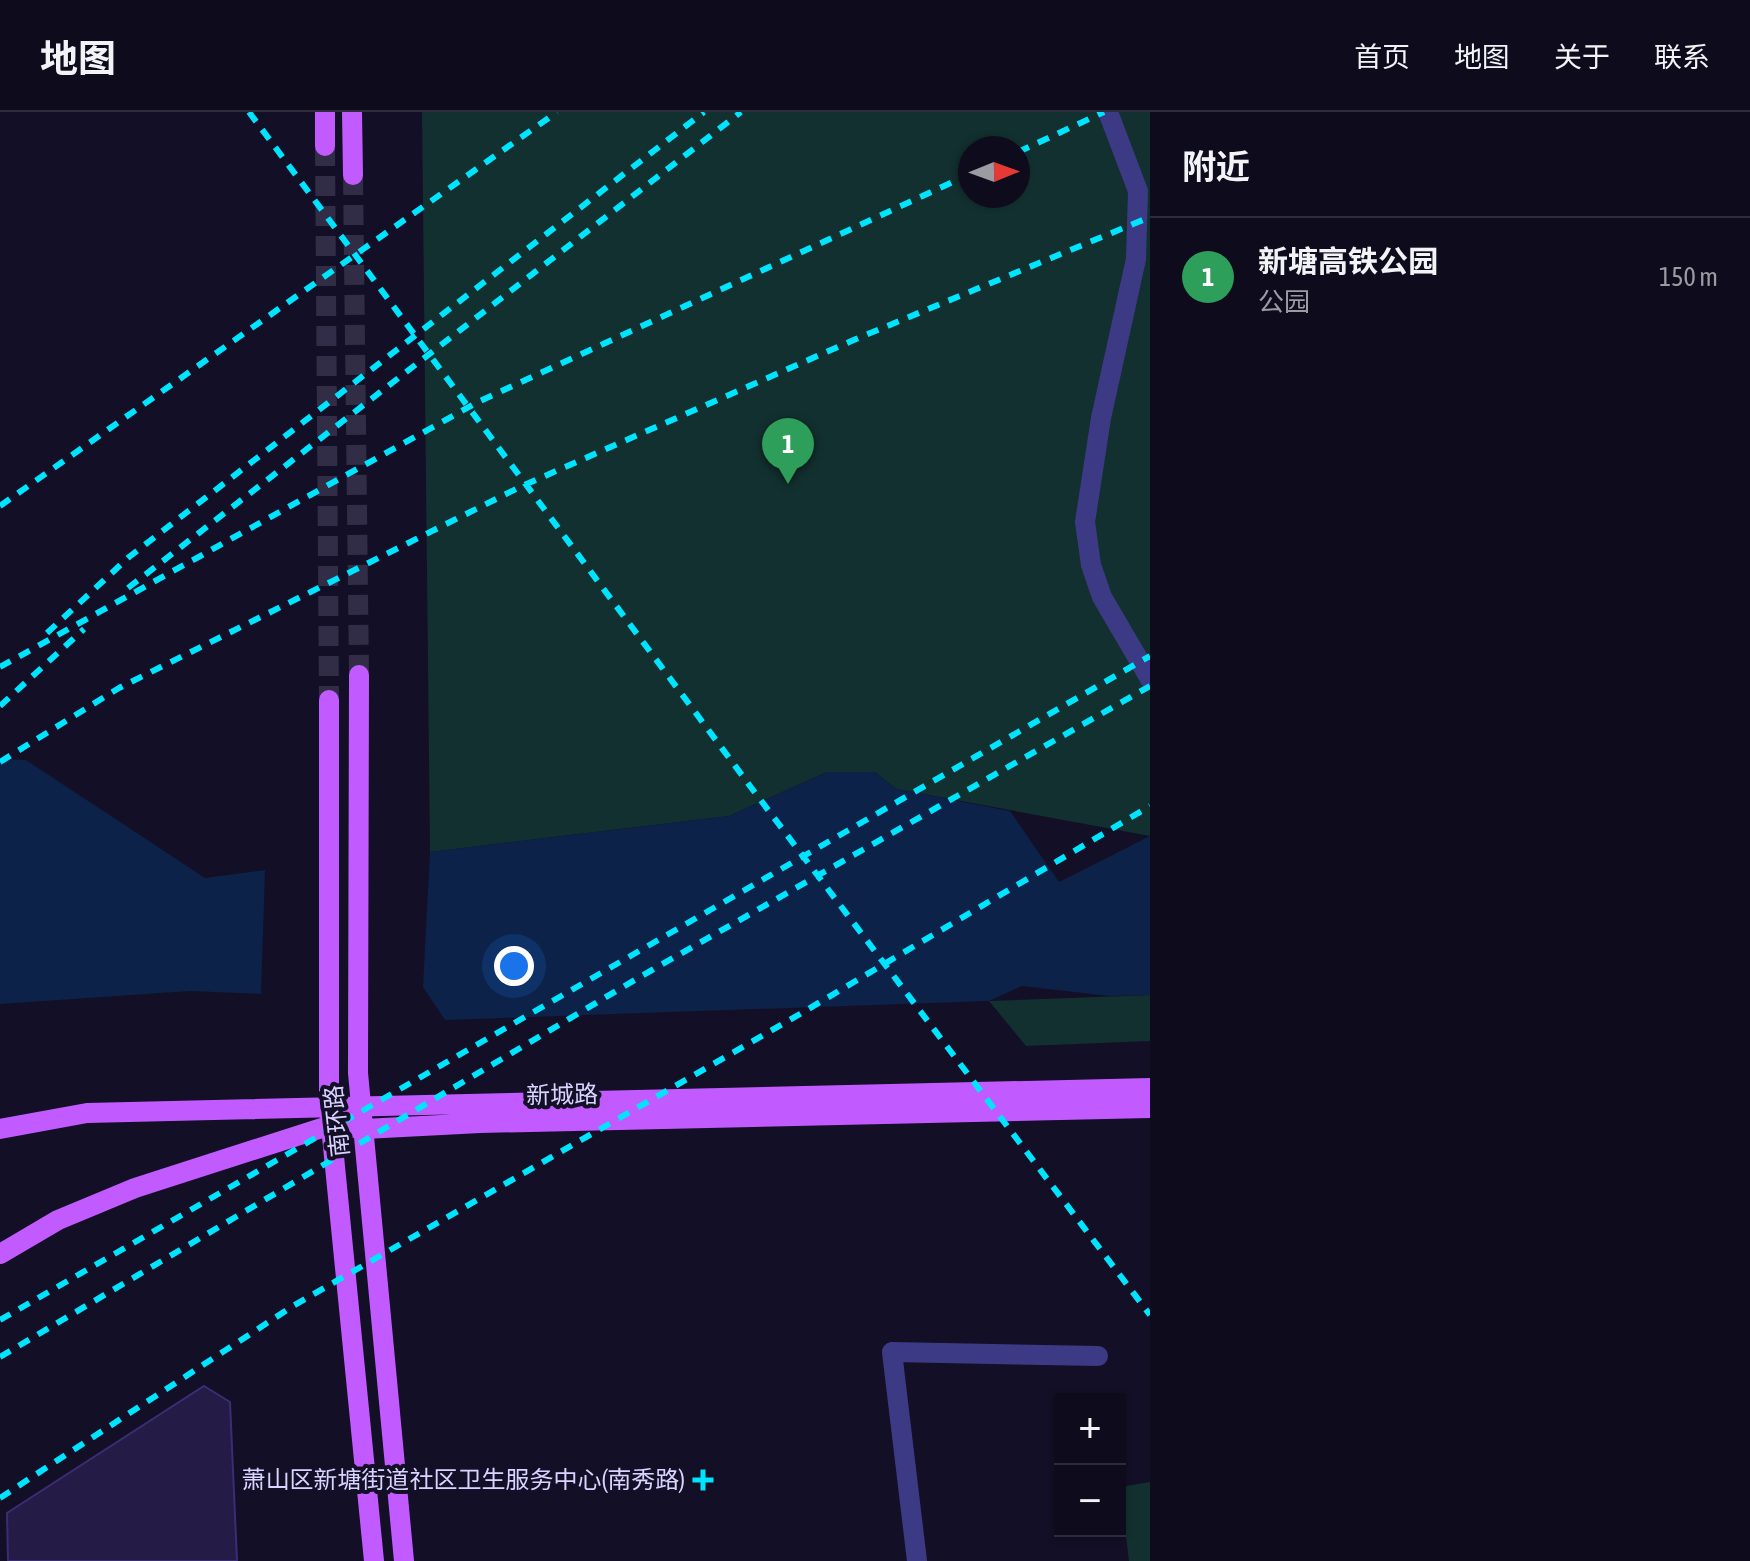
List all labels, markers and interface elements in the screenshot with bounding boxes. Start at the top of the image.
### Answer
text: 地图 [40,37,116,80]
text: 首页 [1354,41,1410,73]
text: 地图 [1454,41,1510,73]
text: 关于 [1554,41,1610,73]
text: 联系 [1654,41,1710,73]
north arrow [958,136,1030,208]
text: 附近 [1182,147,1250,186]
text: 新塘高铁公园 [1258,244,1438,278]
text: 1 [1202,262,1214,292]
text: 150 m [1659,262,1718,292]
text: 公园 [1258,287,1310,317]
pin: 1 [762,418,814,484]
your location [494,946,534,986]
street label: 新城路 [526,1080,598,1109]
street label: 南环路 [319,1084,354,1158]
map controls [1054,1393,1126,1537]
button: + [1054,1393,1126,1465]
button: − [1054,1465,1126,1537]
place label: 萧山区新塘街道社区卫生服务中心(南秀路) [241,1466,685,1493]
marker: 萧山区新塘街道社区卫生服务中心(南秀路) [692,1469,714,1491]

